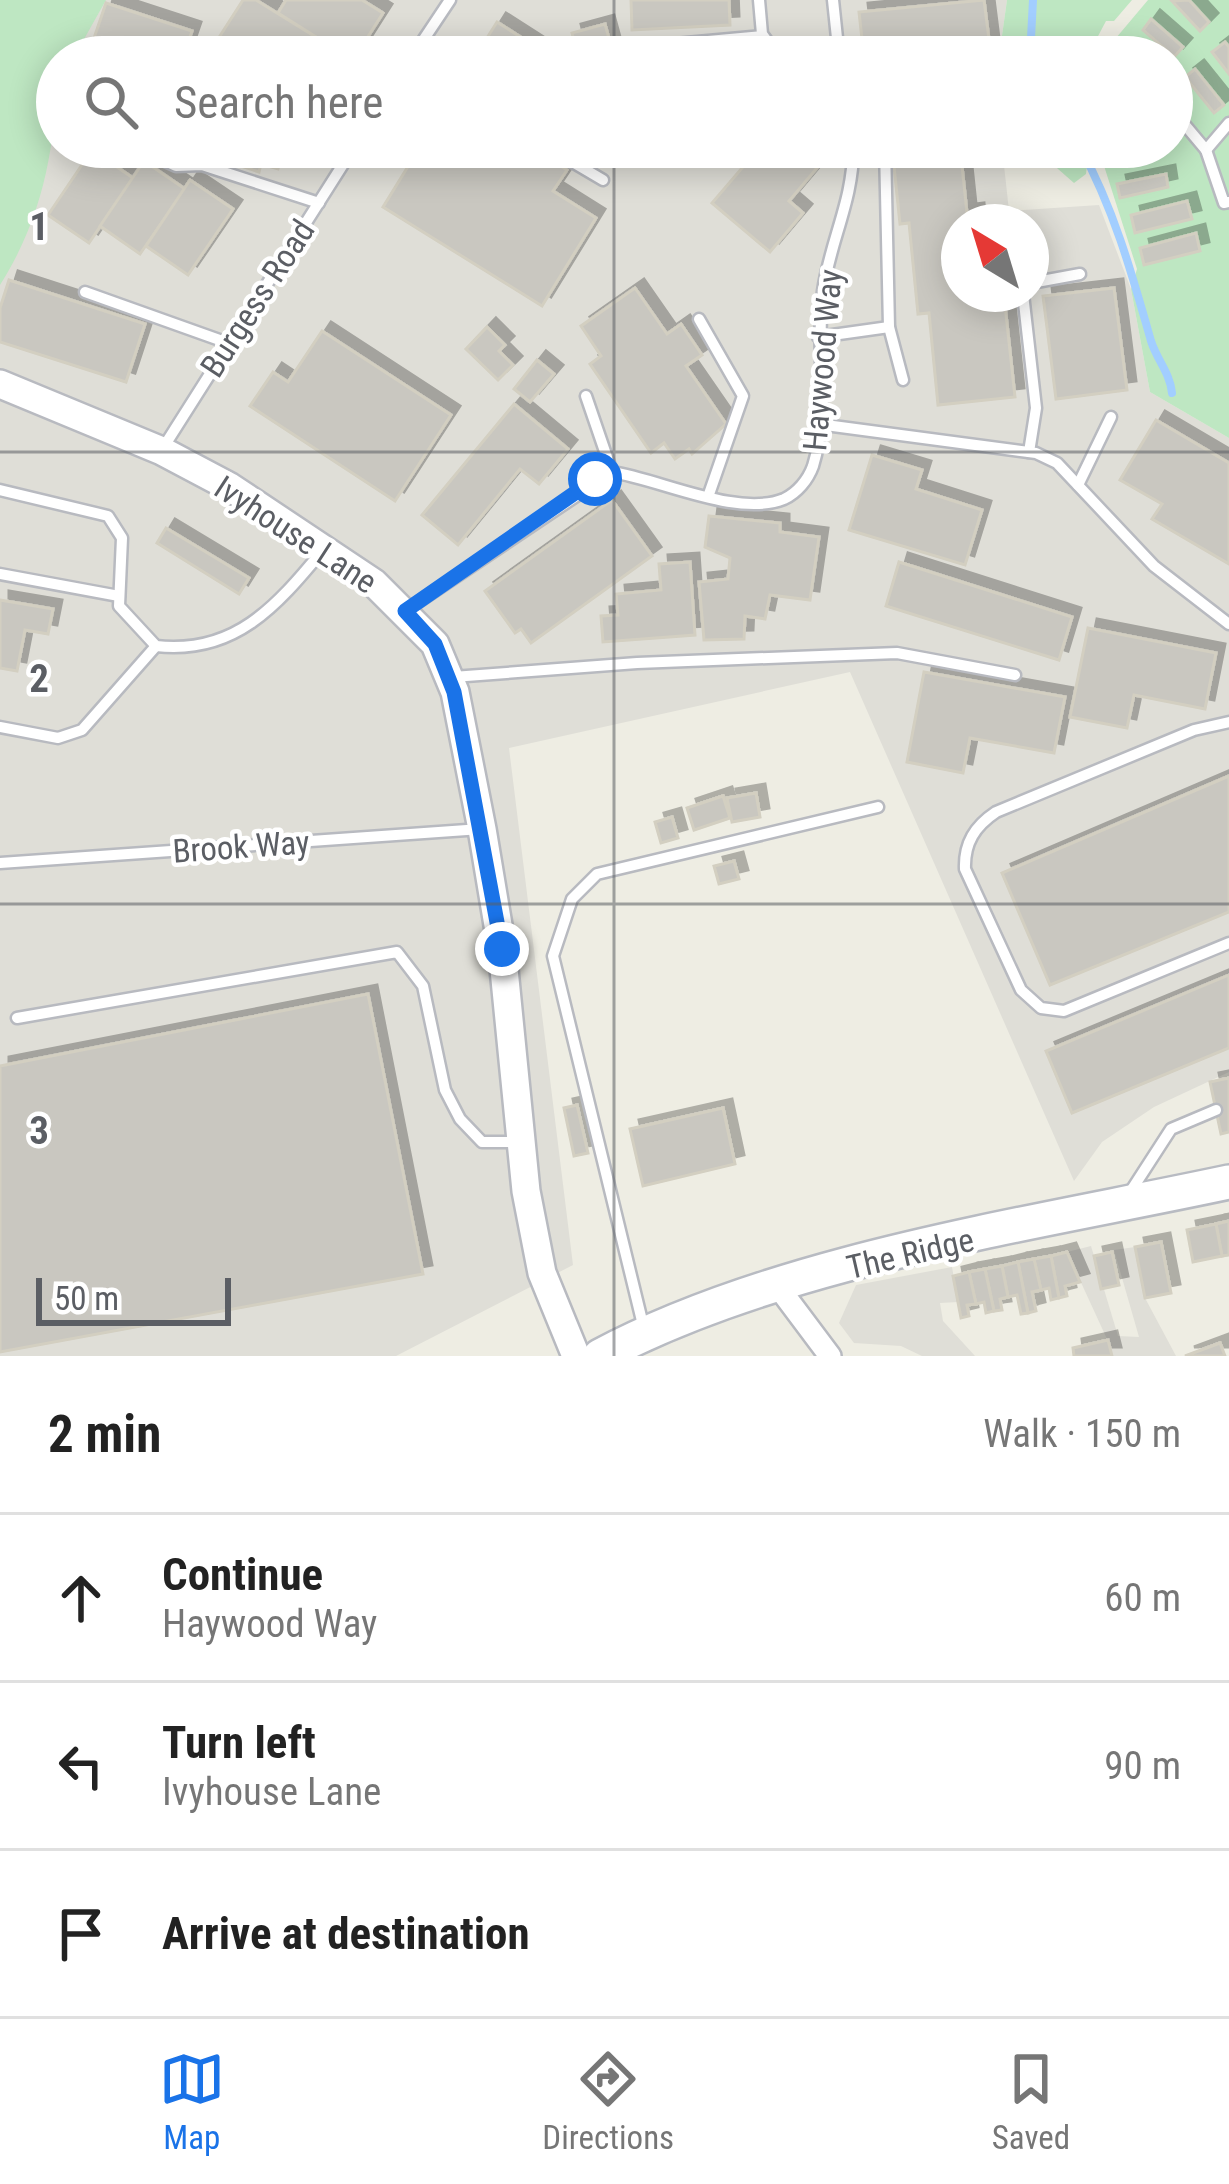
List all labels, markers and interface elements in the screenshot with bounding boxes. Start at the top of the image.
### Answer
search box [36,36,1193,168]
icon: search [78,69,144,135]
text: Search here [174,76,383,129]
text: 1 [29,204,49,250]
north arrow [941,204,1049,312]
street label: Burgess Road [192,212,323,384]
street label: Haywood Way [795,267,850,453]
route start [568,452,622,506]
street label: Ivyhouse Lane [207,468,384,601]
text: 2 [29,656,49,702]
street label: Brook Way [171,822,311,871]
route end [475,922,529,976]
text: 3 [29,1108,49,1154]
street label: The Ridge [843,1220,978,1287]
scale bar [36,1272,231,1325]
text: 50 m [54,1279,119,1318]
text: 2 min [48,1405,161,1464]
text: Walk · 150 m [983,1411,1181,1457]
text: Continue [162,1548,323,1601]
icon: ahead [48,1565,114,1631]
text: 60 m [1104,1575,1181,1621]
text: Haywood Way [162,1601,377,1647]
text: Turn left [162,1716,316,1769]
icon: left [48,1733,114,1799]
text: 90 m [1104,1743,1181,1789]
text: Ivyhouse Lane [162,1769,381,1815]
icon: arrive [48,1901,114,1967]
text: Arrive at destination [162,1907,530,1960]
tab: Map [159,2046,225,2157]
tab: Directions [542,2046,674,2157]
tab: Saved [992,2046,1070,2157]

